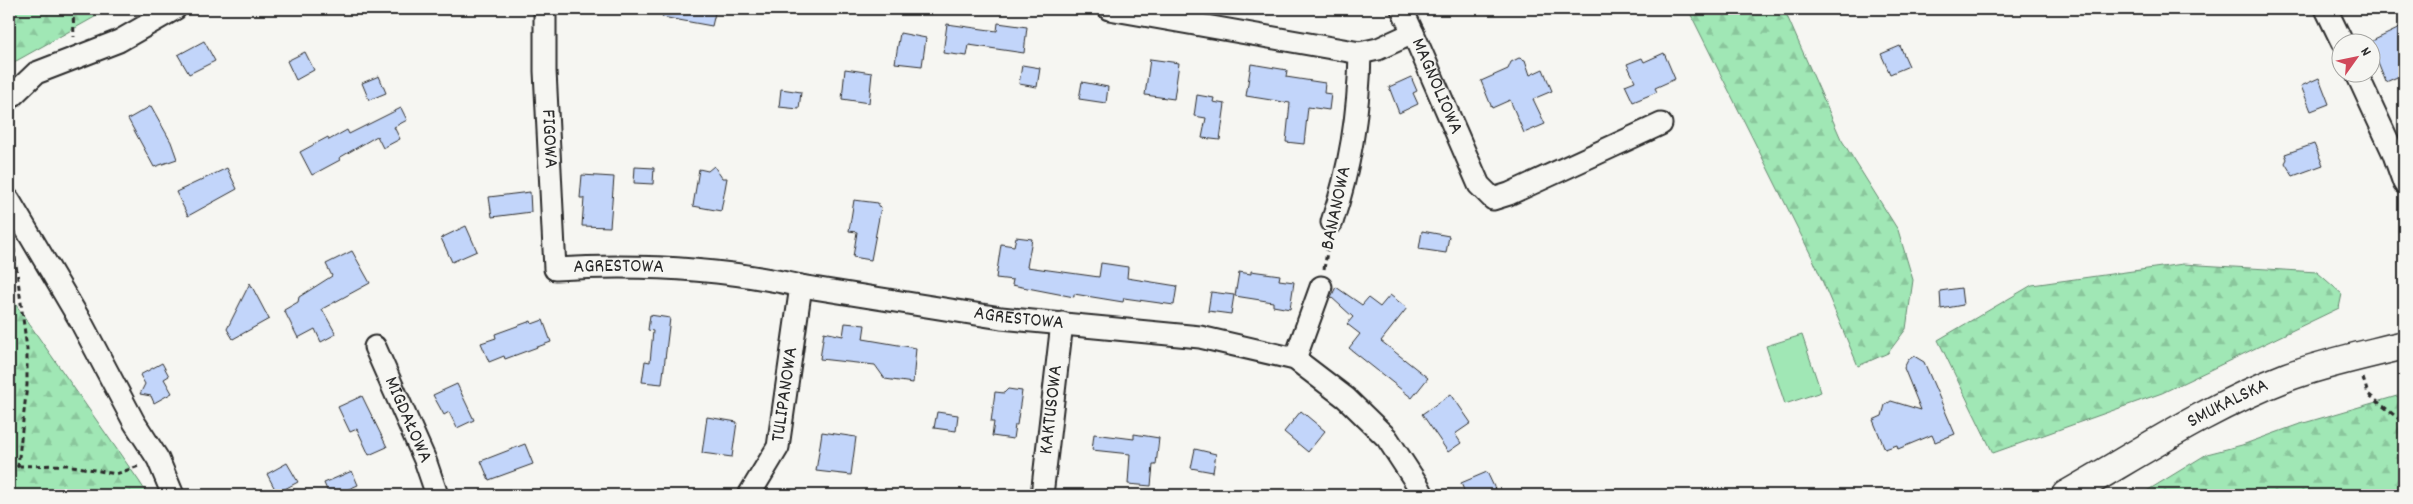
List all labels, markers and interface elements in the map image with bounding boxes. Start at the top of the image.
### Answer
north arrow [2330,32,2380,82]
street label: MAGNOLIOWA [1403,34,1469,139]
text: N [2355,44,2376,60]
street label: FIGOWA [533,109,564,169]
street label: BANANOWA [1314,163,1360,252]
street label: AGRESTOWA [573,253,665,282]
street label: AGRESTOWA [972,300,1065,338]
street label: TULIPANOWA [765,345,806,444]
street label: KAKTUSOWA [1033,363,1071,456]
street label: SMUKALSKA [2182,372,2273,436]
street label: MIGDAŁOWA [376,373,439,468]

